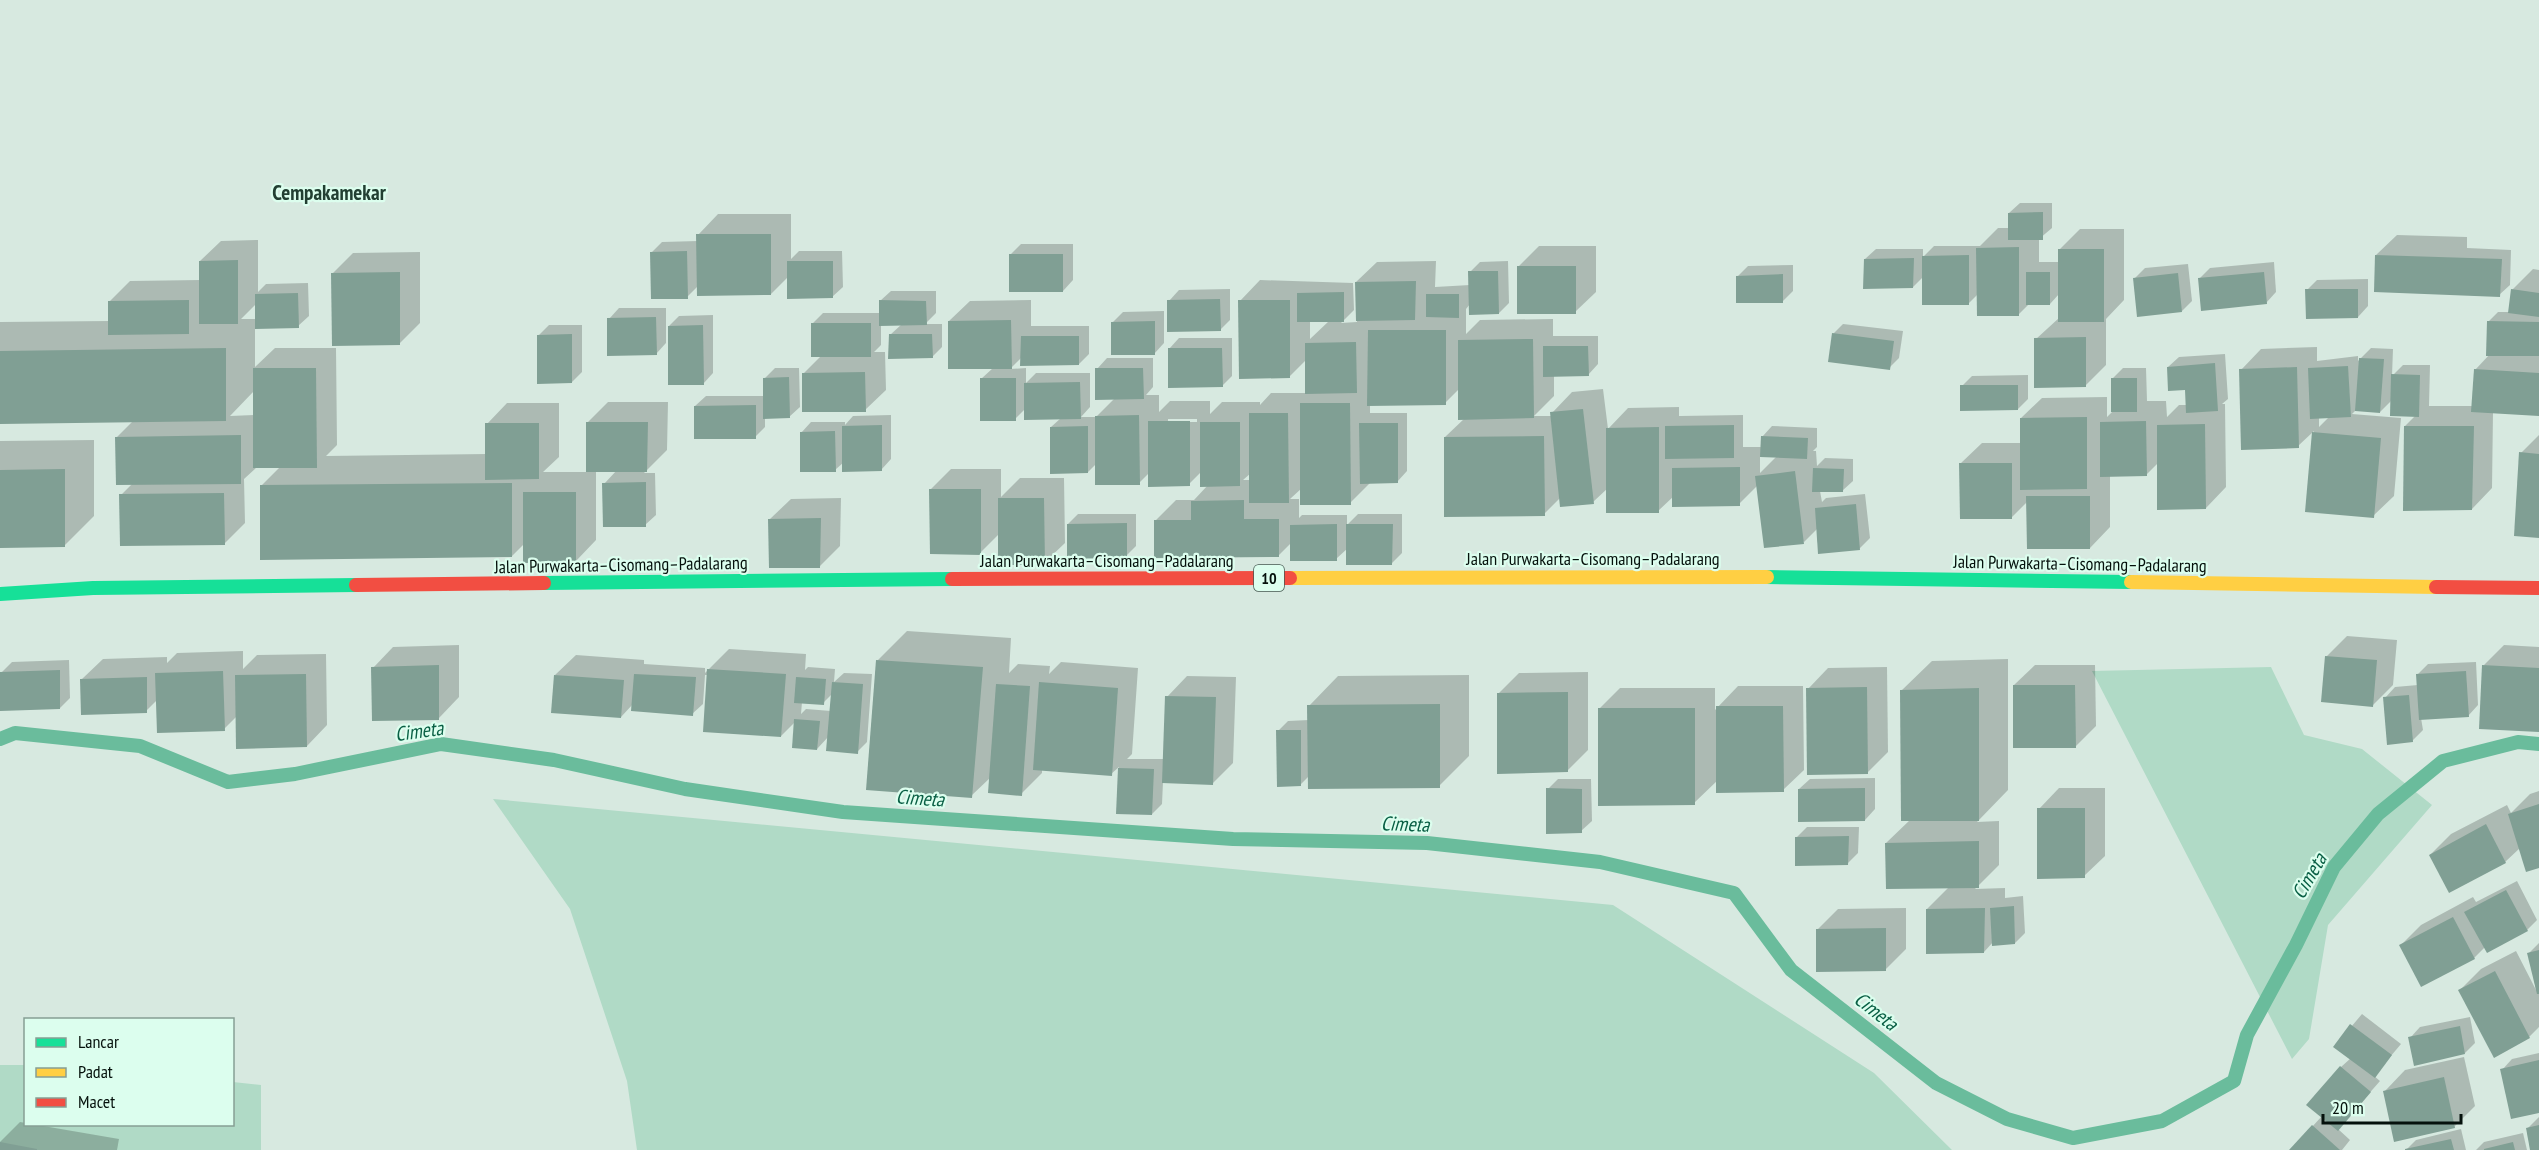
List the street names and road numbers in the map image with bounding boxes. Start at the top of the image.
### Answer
street label: Jalan Purwakarta–Cisomang–Padalarang [1465,547,1720,570]
street label: Jalan Purwakarta–Cisomang–Padalarang [979,549,1234,572]
street label: Jalan Purwakarta–Cisomang–Padalarang [1952,550,2207,577]
street label: Jalan Purwakarta–Cisomang–Padalarang [493,551,748,578]
road number: 10 [1254,565,1284,591]

